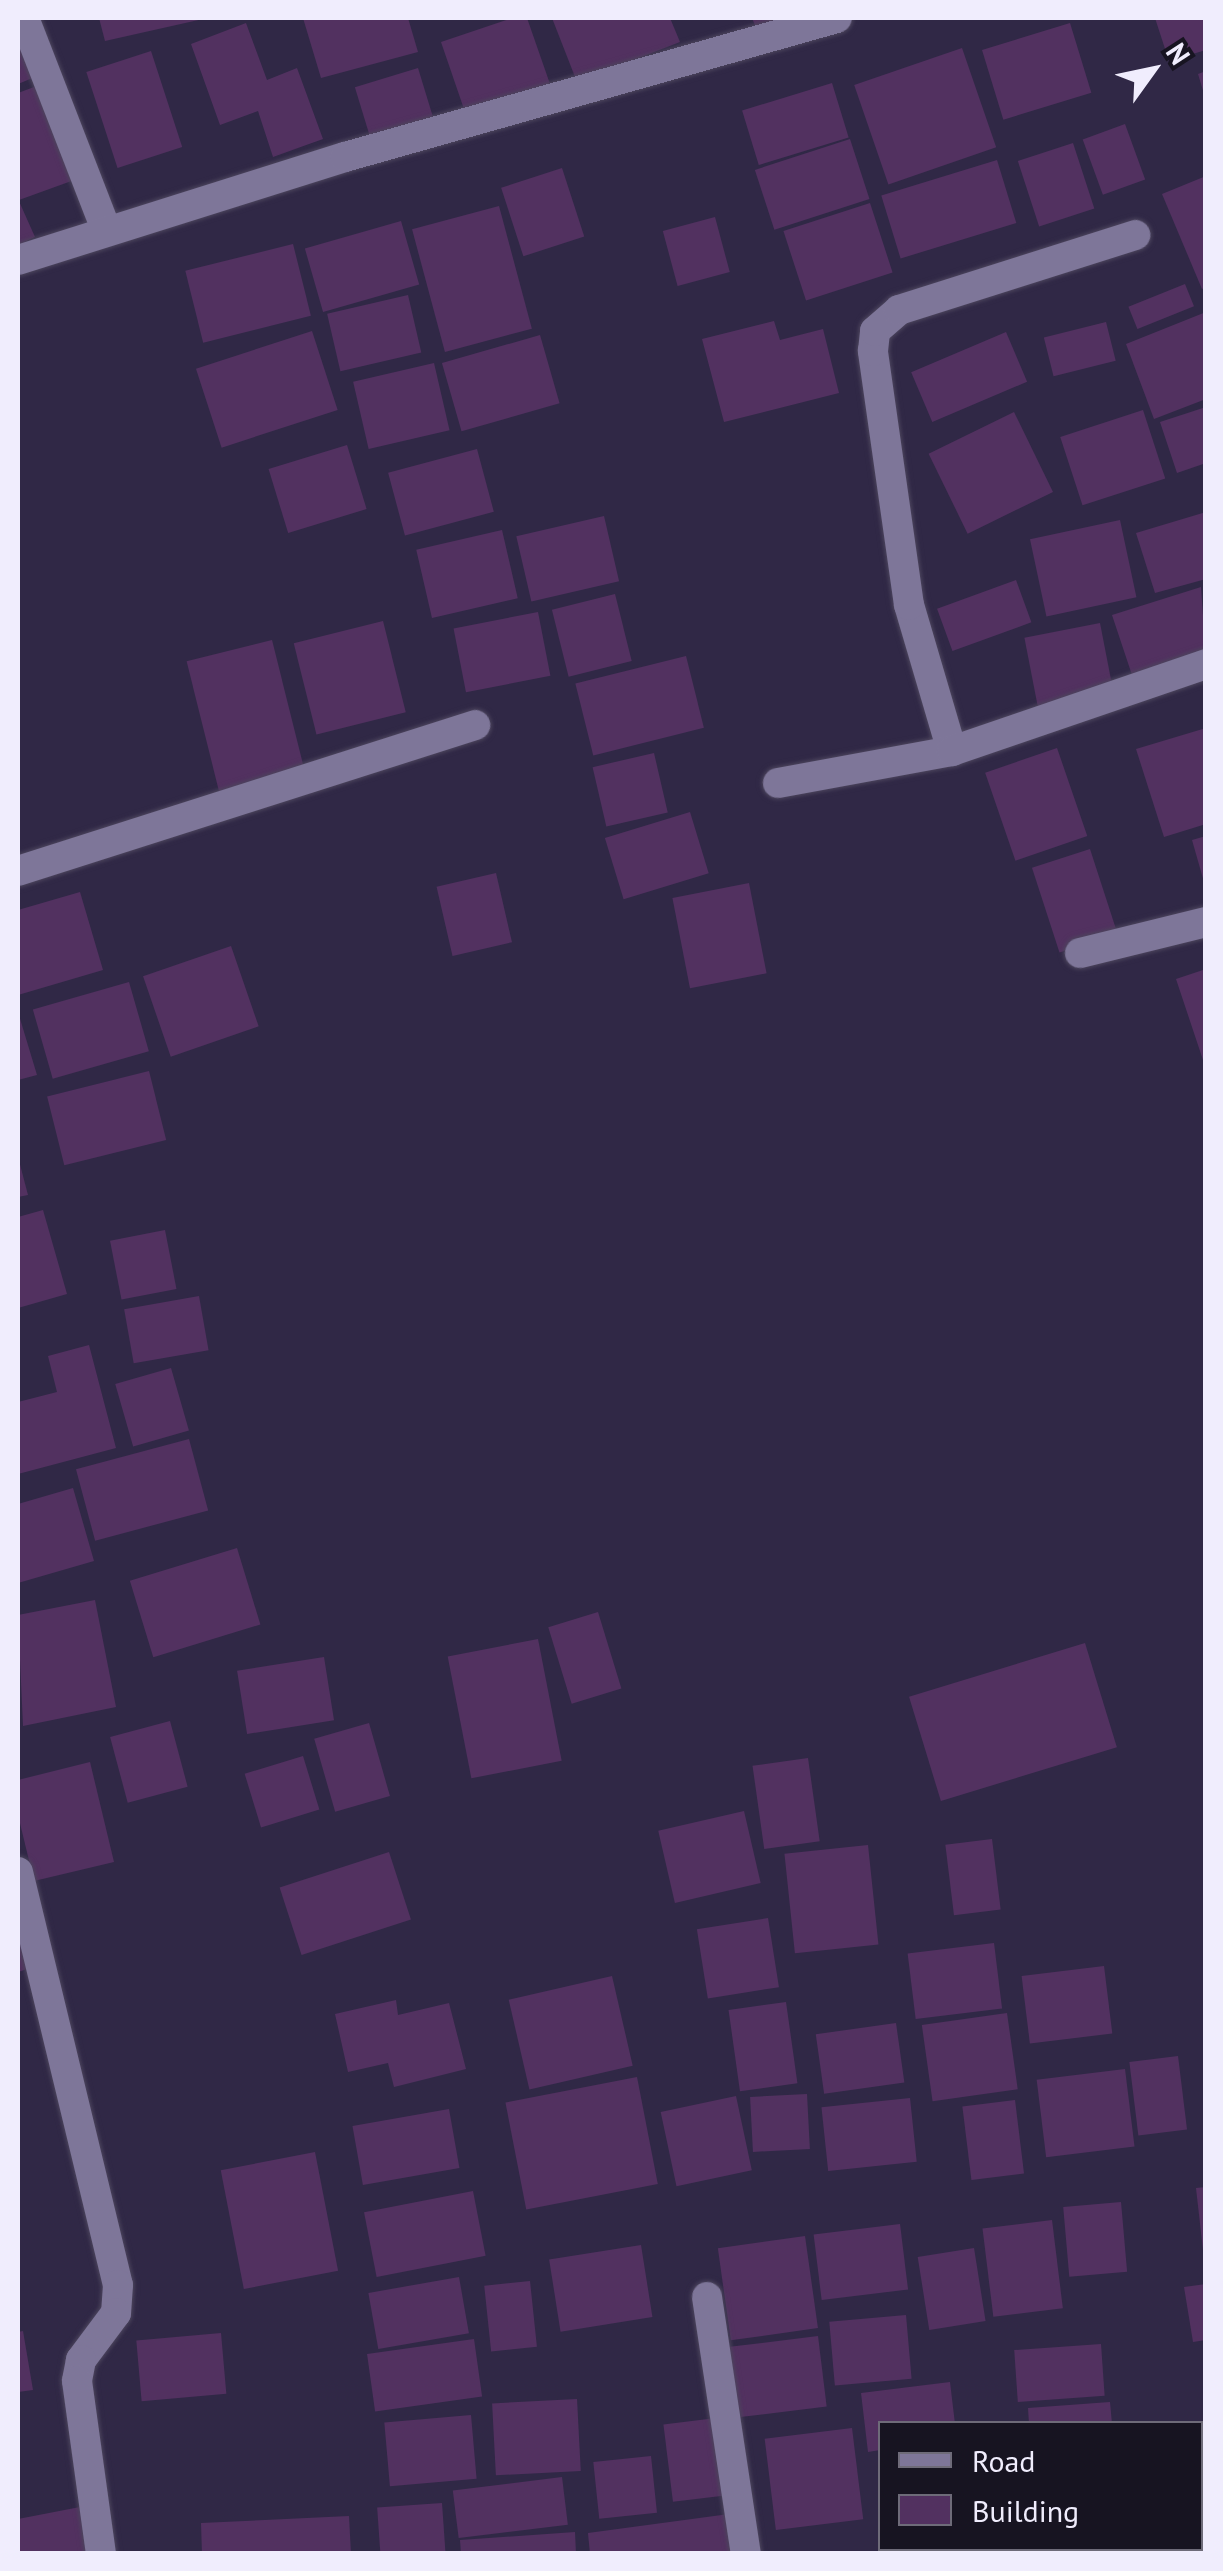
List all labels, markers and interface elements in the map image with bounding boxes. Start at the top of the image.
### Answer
north arrow [1103,20,1203,120]
text: N [1158,36,1199,71]
legend [878,2421,1203,2551]
text: Road [972,2441,1036,2480]
text: Building [972,2491,1079,2530]

